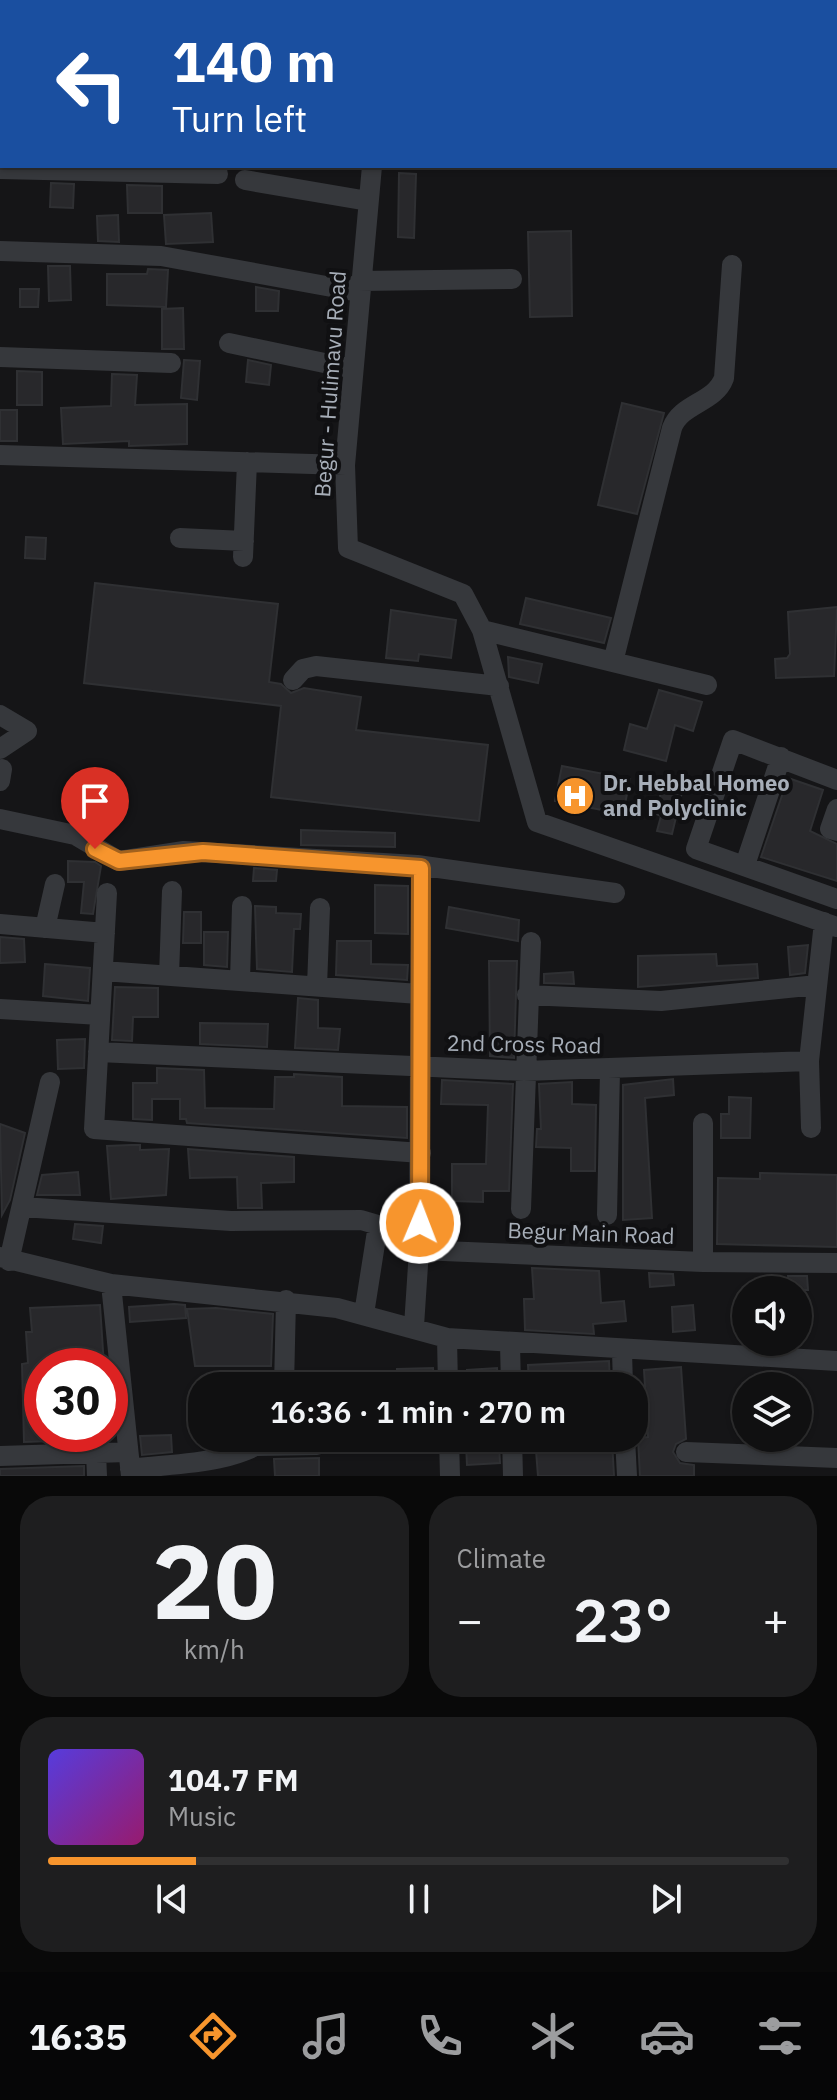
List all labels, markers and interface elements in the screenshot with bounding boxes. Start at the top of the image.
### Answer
text: 140 m [172,25,336,97]
icon: left [40,32,144,136]
text: Turn left [172,95,307,142]
street label: Begur - Hulimavu Road [307,270,352,498]
pin [61,767,129,849]
place label: Dr. Hebbal Homeo and Polyclinic [603,768,790,822]
hospital icon: Dr. Hebbal Homeo and Polyclinic [554,775,596,817]
icon: arrive [73,779,117,823]
street label: 2nd Cross Road [446,1028,602,1059]
position arrow [378,1181,462,1265]
street label: Begur Main Road [507,1215,675,1250]
map controls [732,1276,812,1452]
button: sound [732,1276,812,1356]
speed limit sign: 30 [24,1348,128,1452]
button: layers [732,1372,812,1452]
text: 16:36 · 1 min · 270 m [270,1392,566,1431]
text: 20 [152,1512,277,1648]
text: Climate [457,1541,546,1575]
text: 23° [573,1580,673,1659]
text: − [457,1591,483,1648]
text: + [763,1591,789,1648]
text: km/h [184,1632,245,1666]
text: 104.7 FM [168,1760,299,1799]
text: Music [168,1799,236,1833]
icon: previous [150,1877,194,1921]
icon: pause [397,1877,441,1921]
icon: next [644,1877,688,1921]
icon: directions [185,2008,241,2064]
icon: music [298,2008,354,2064]
icon: phone [412,2008,468,2064]
icon: climate [525,2008,581,2064]
icon: car [639,2008,695,2064]
icon: filters [752,2008,808,2064]
text: 16:35 [29,2013,127,2060]

